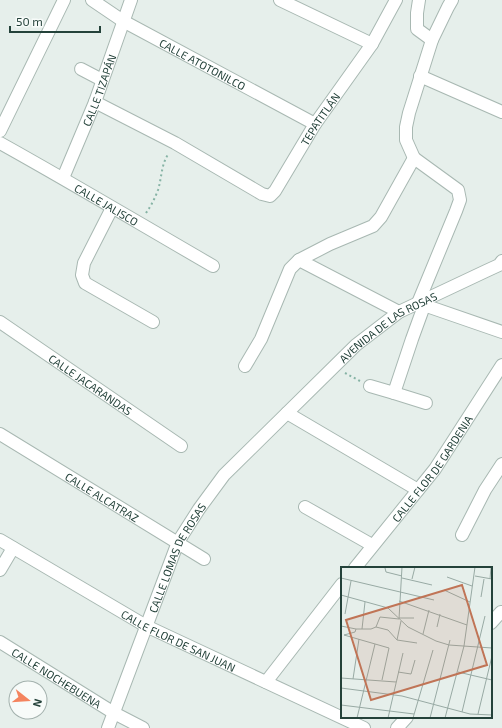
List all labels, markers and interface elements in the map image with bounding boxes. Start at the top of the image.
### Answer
scale bar [10,8,100,34]
text: 50 m [16,14,43,28]
street label: CALLE ATOTONILCO [158,35,248,92]
street label: CALLE TIZAPÁN [79,52,118,128]
street label: TEPATITLÁN [297,90,342,148]
street label: CALLE JALISCO [73,180,141,228]
street label: AVENIDA DE LAS ROSAS [336,289,439,365]
street label: CALLE JACARANDAS [47,351,135,417]
street label: CALLE FLOR DE GARDENIA [389,412,475,524]
street label: CALLE ALCATRAZ [63,469,141,524]
street label: CALLE LOMAS DE ROSAS [146,500,208,614]
inset map [341,567,492,718]
street label: CALLE FLOR DE SAN JUAN [119,607,238,674]
street label: CALLE NOCHEBUENA [10,644,104,710]
north arrow [8,680,48,720]

